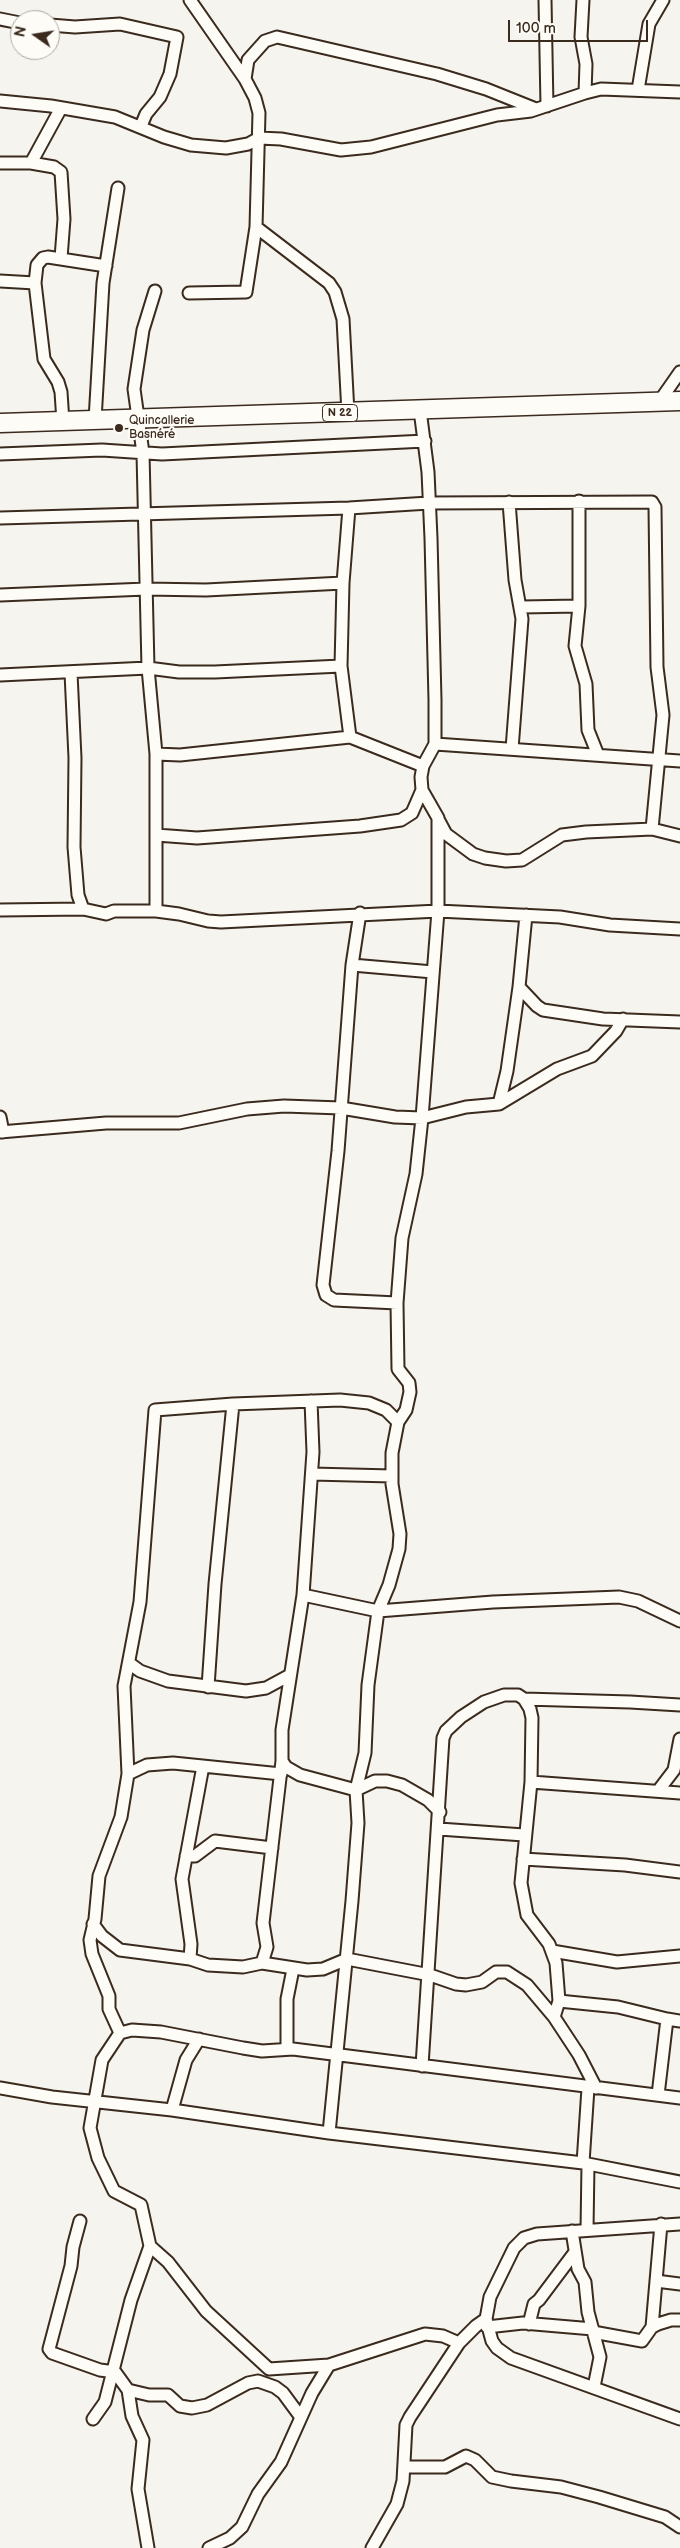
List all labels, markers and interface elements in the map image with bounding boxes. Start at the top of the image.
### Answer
north arrow [10,10,60,60]
scale bar [510,10,650,42]
text: 100 m [516,19,556,38]
text: N [11,25,30,39]
road number: N 22 [322,404,358,422]
place label: Quincallerie Basnéré [129,414,194,442]
marker: Quincallerie Basnéré [113,422,125,434]

